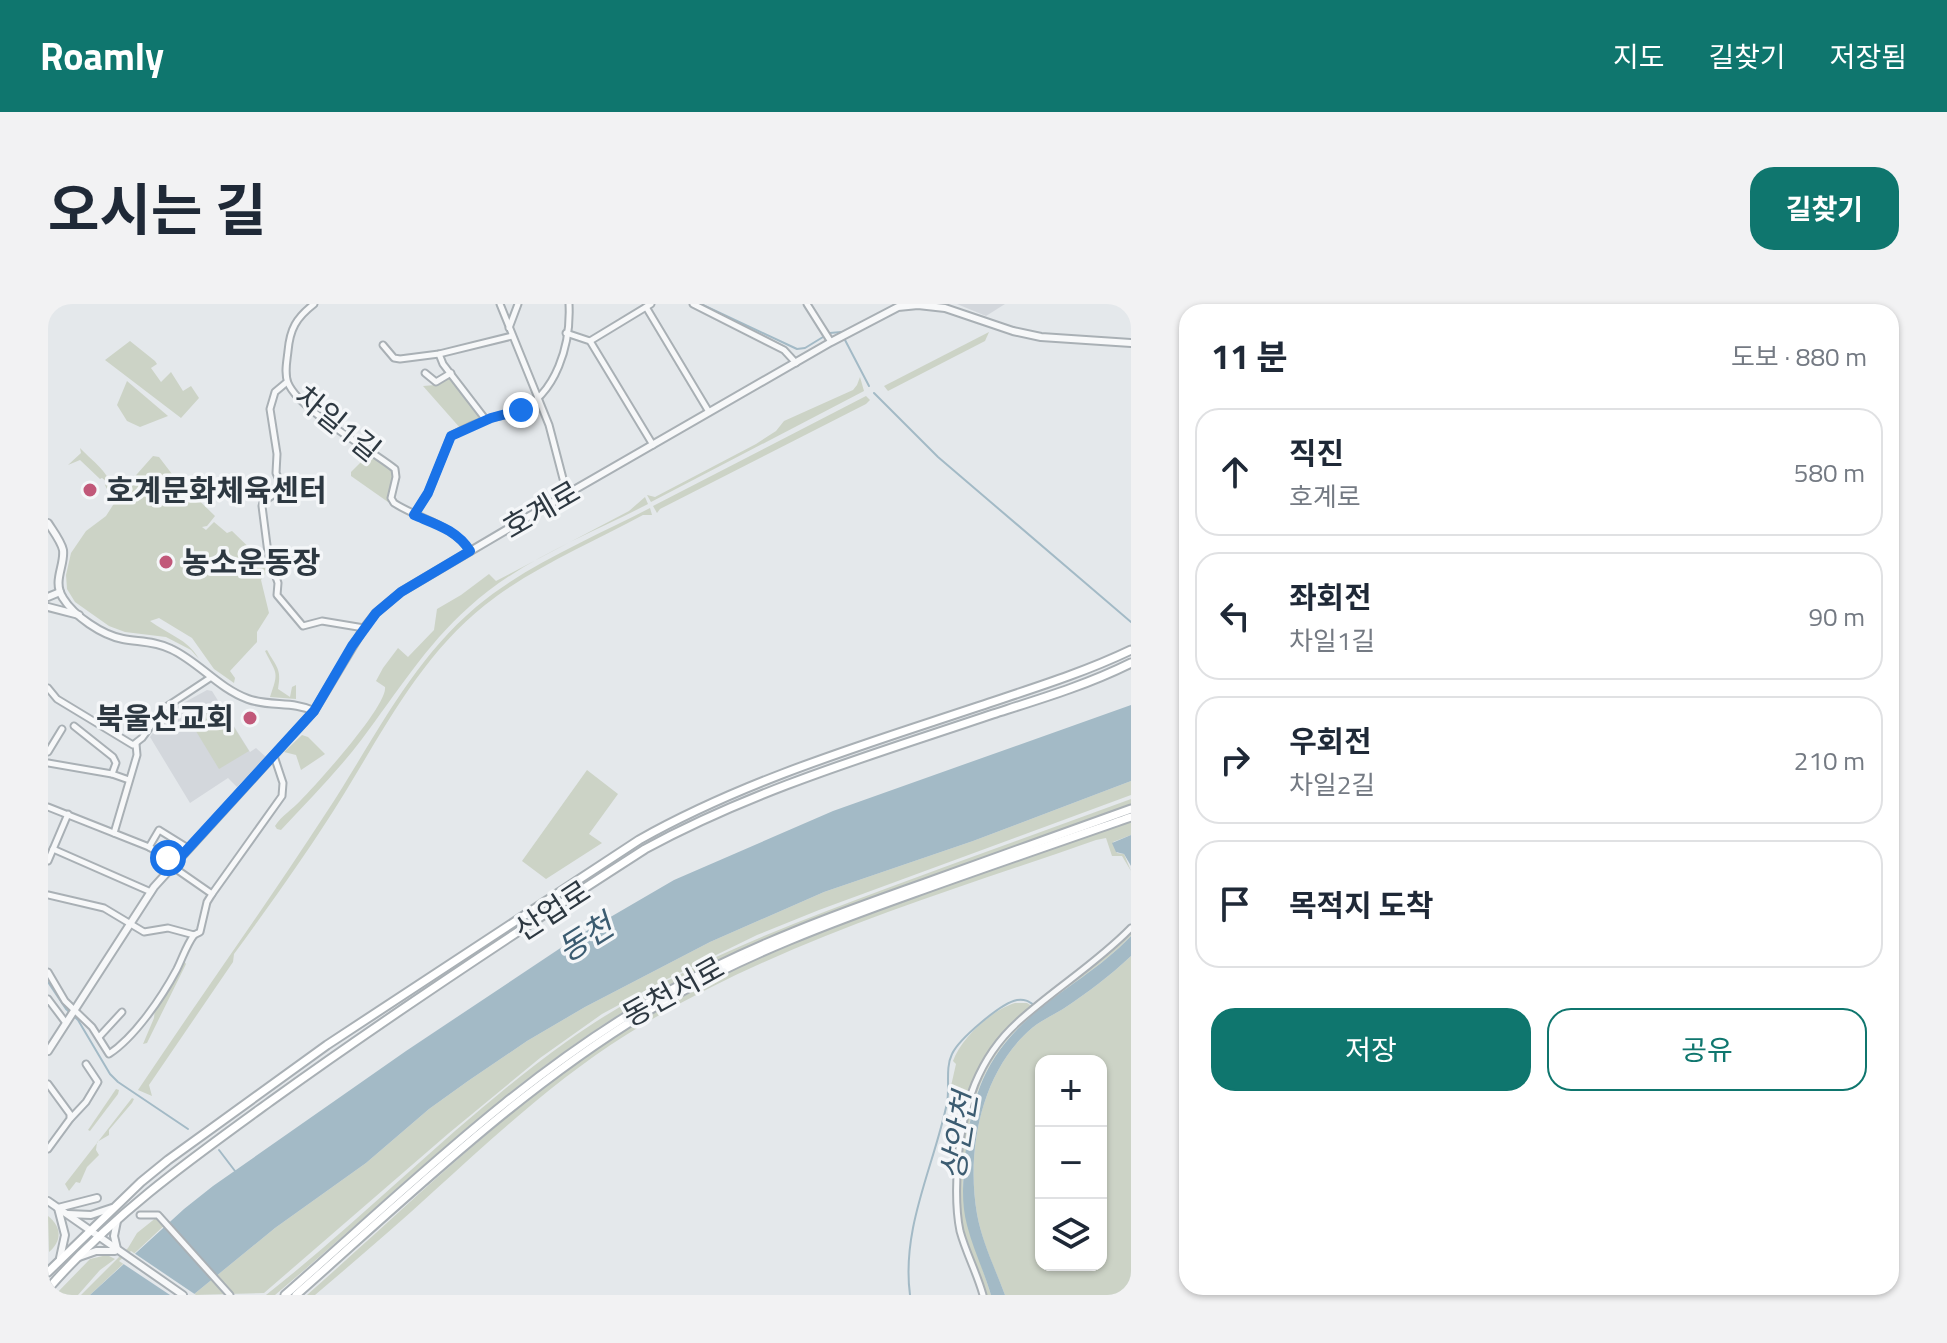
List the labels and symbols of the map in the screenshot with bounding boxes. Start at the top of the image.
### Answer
street label: 차일1길 [285,374,391,472]
route end [503,392,539,428]
place label: 호계문화체육센터 [106,467,327,513]
street label: 호계로 [494,468,588,550]
marker: 호계문화체육센터 [81,481,99,499]
place label: 농소운동장 [182,539,320,585]
marker: 농소운동장 [157,553,175,571]
place label: 북울산교회 [96,695,234,741]
marker: 북울산교회 [241,709,259,727]
route start [150,840,186,876]
street label: 산업로 [505,868,599,952]
water label: 동천 [547,899,626,973]
street label: 동천서로 [614,944,732,1038]
water label: 상안천 [927,1085,989,1183]

